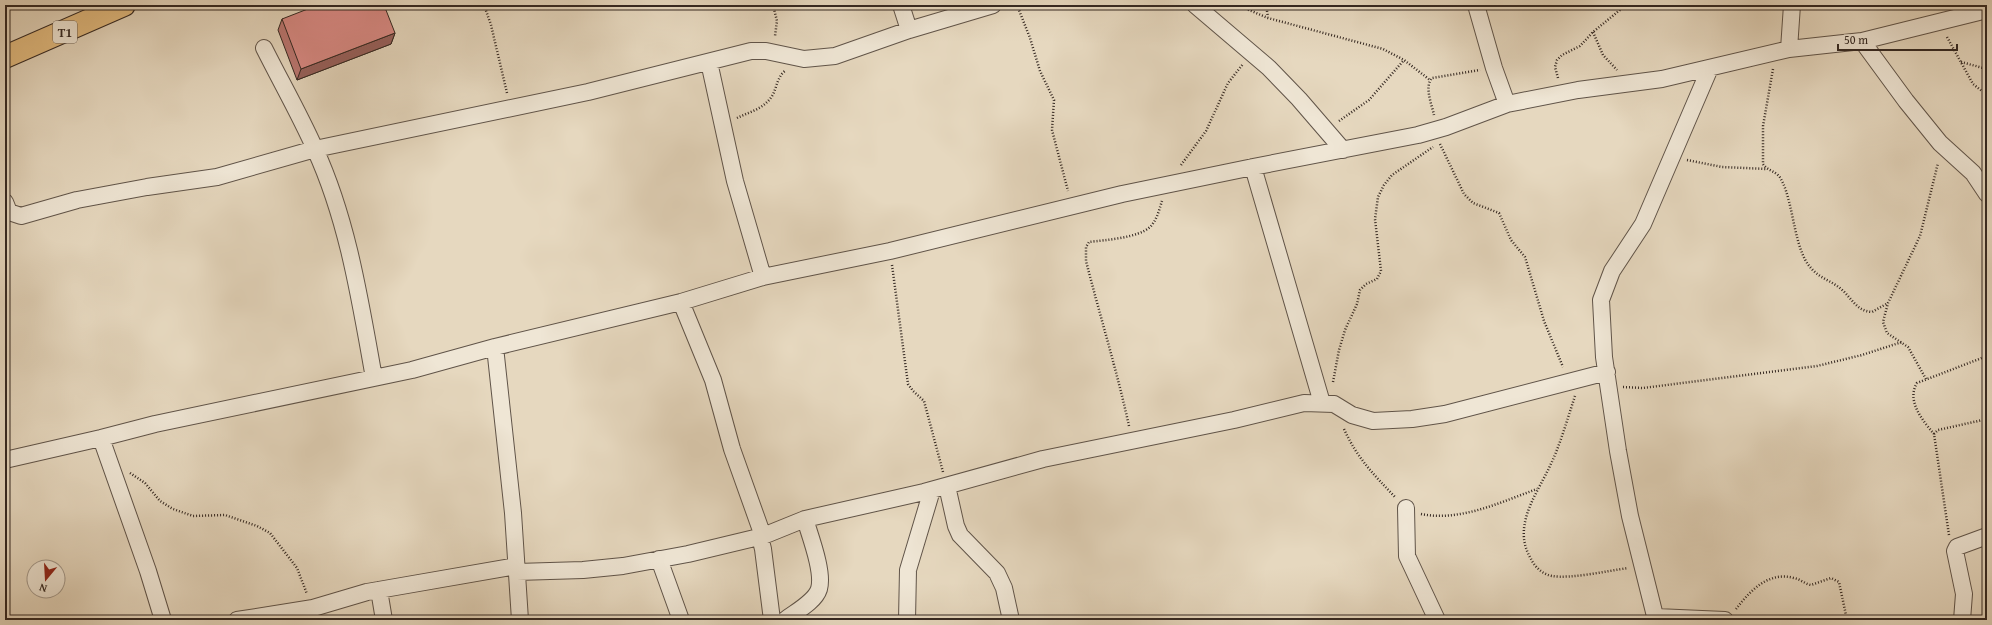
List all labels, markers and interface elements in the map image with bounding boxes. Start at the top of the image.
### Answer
road number: T1 [53,21,77,43]
scale bar [1838,26,1957,52]
text: 50 m [1844,31,1868,48]
north arrow [26,559,66,599]
text: N [36,580,49,597]

